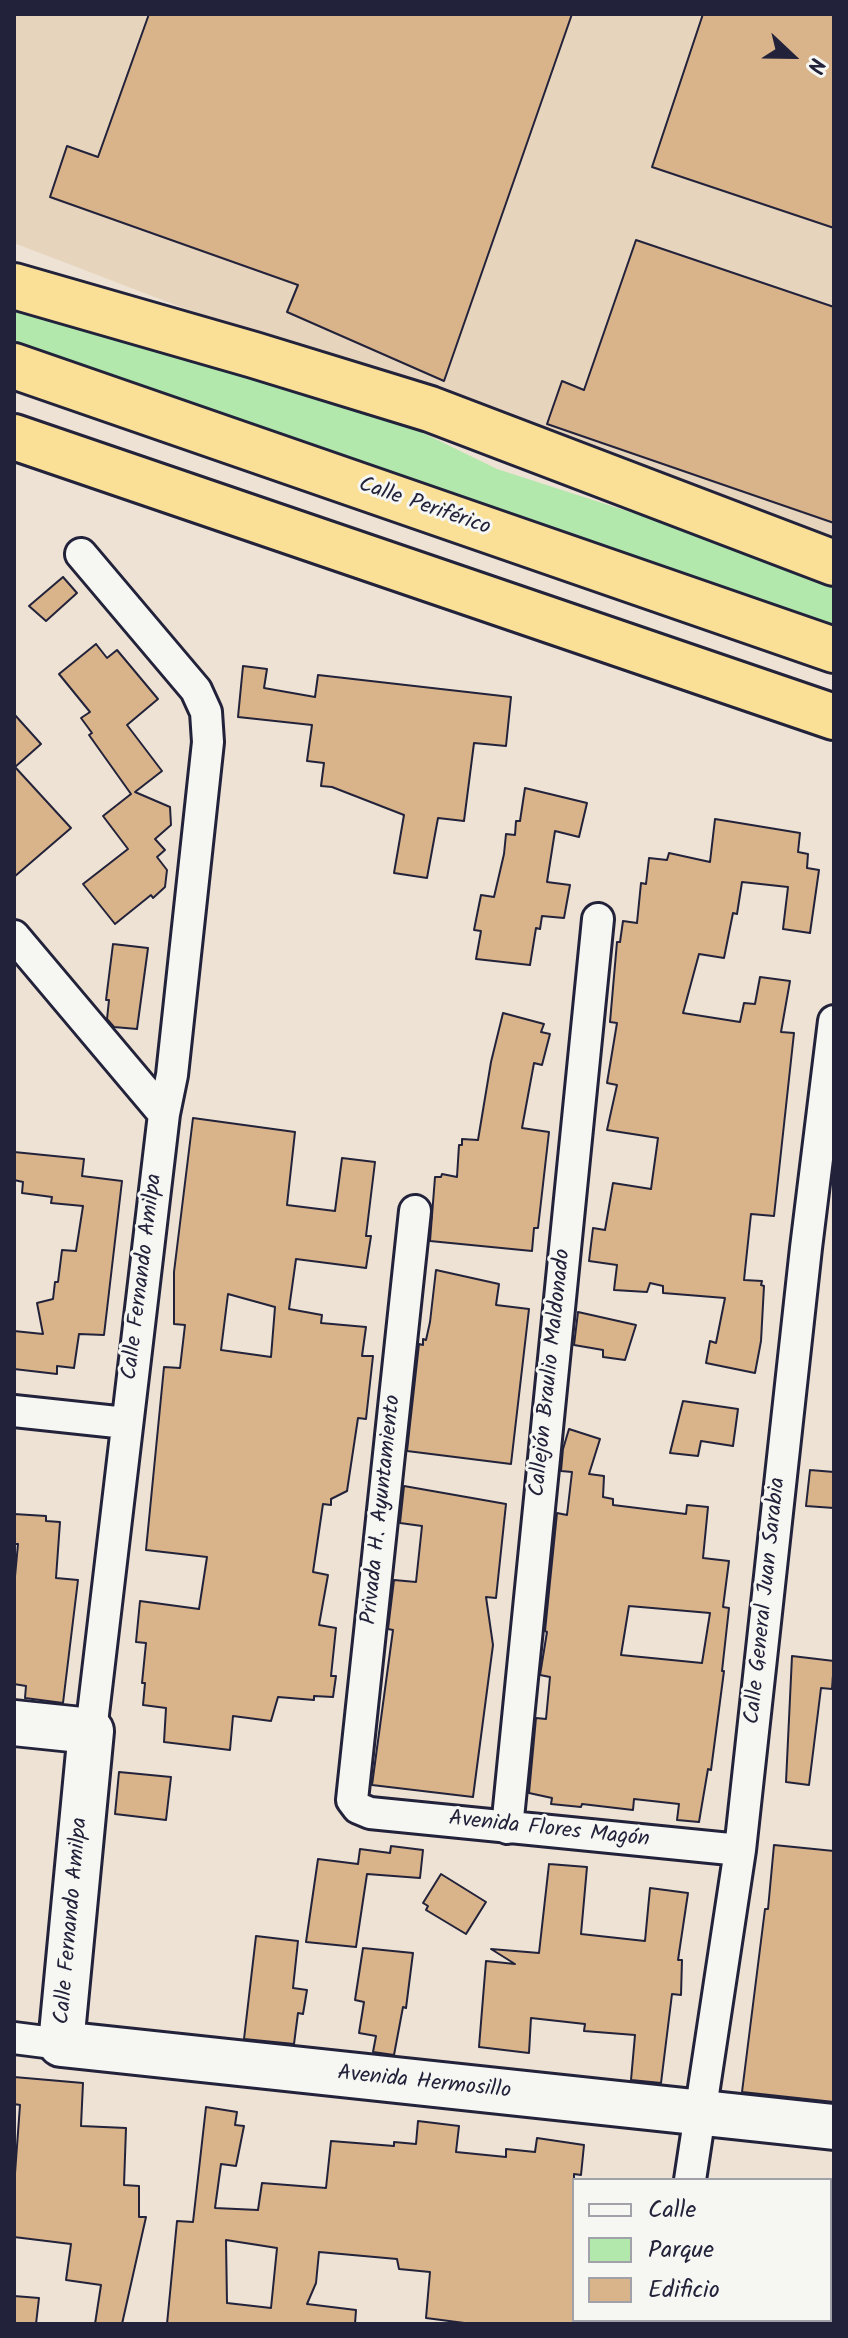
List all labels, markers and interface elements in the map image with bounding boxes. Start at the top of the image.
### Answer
north arrow [752,16,832,96]
text: N [796,52,834,78]
street label: Calle Periférico [355,473,493,543]
street label: Calle Fernando Amilpa [118,1172,170,1382]
street label: Callejón Braulio Maldonado [526,1248,578,1498]
street label: Privada H. Ayuntamiento [358,1394,408,1626]
street label: Calle General Juan Sarabia [741,1476,793,1726]
street label: Avenida Flores Magón [447,1807,651,1855]
street label: Calle Fernando Amilpa [51,1816,95,2026]
street label: Avenida Hermosillo [336,2062,512,2106]
legend [572,2178,832,2322]
text: Calle [648,2191,696,2230]
text: Parque [648,2231,714,2270]
text: Edificio [648,2271,720,2310]

